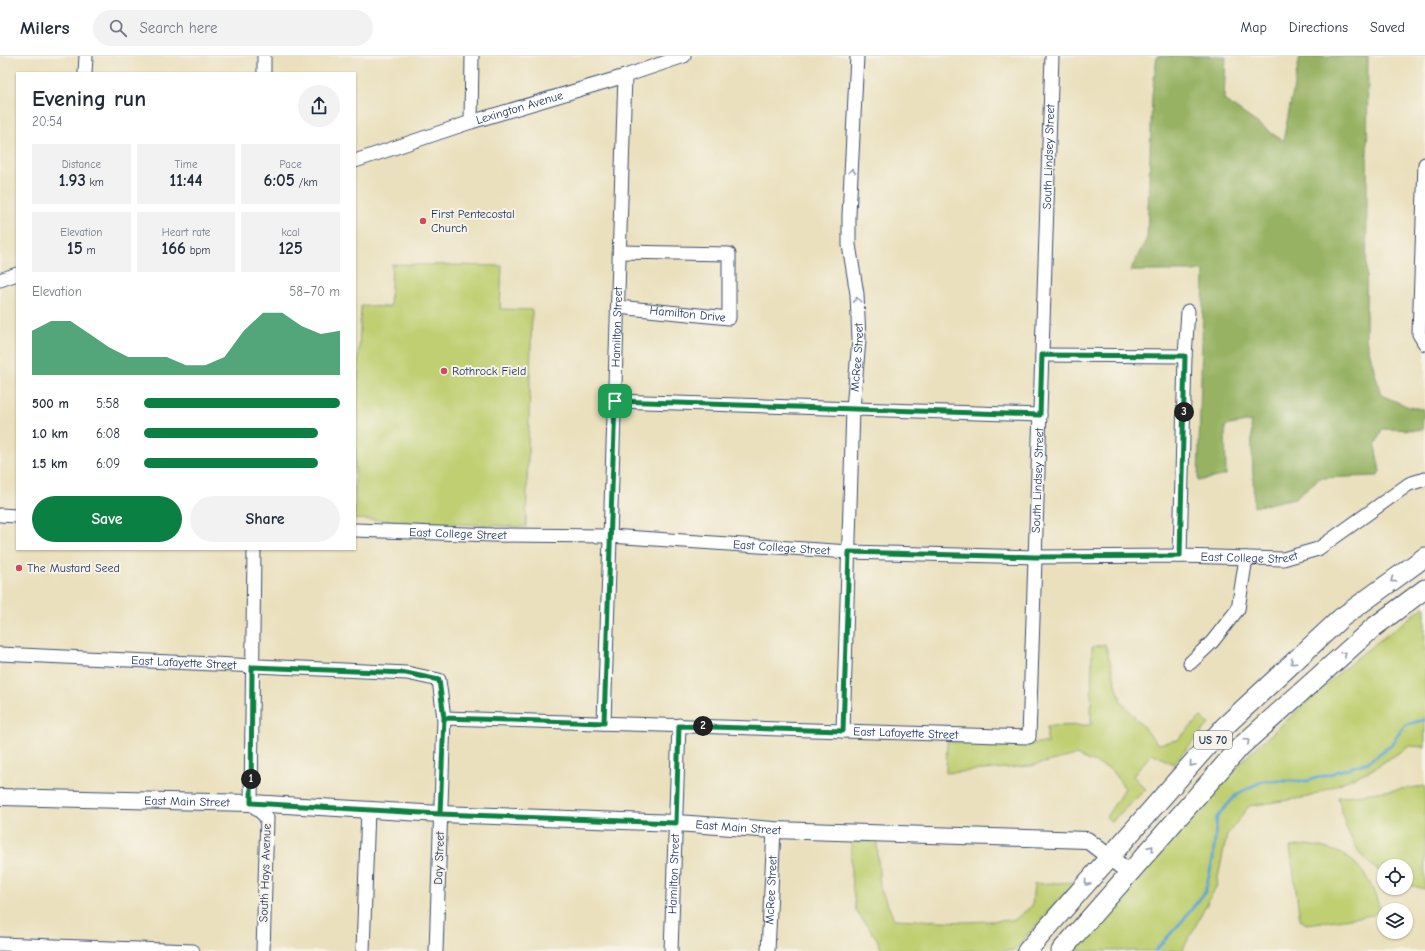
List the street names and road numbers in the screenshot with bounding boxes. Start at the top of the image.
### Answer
street label: Lexington Avenue [474,88,565,127]
street label: South Lindsey Street [1040,103,1057,209]
street label: Hamilton Street [609,286,625,368]
street label: Hamilton Drive [649,303,726,325]
street label: McRee Street [848,322,866,392]
street label: South Lindsey Street [1029,427,1046,533]
street label: East College Street [409,525,507,542]
street label: East College Street [732,537,831,558]
street label: East College Street [1200,548,1300,566]
street label: East Lafayette Street [131,653,237,672]
street label: East Lafayette Street [853,724,959,742]
road number: US 70 [1194,731,1232,749]
street label: East Main Street [144,793,230,810]
street label: East Main Street [695,817,782,837]
street label: South Hays Avenue [256,823,274,923]
street label: Day Street [431,831,447,885]
street label: Hamilton Street [665,833,682,914]
street label: McRee Street [762,855,780,925]

